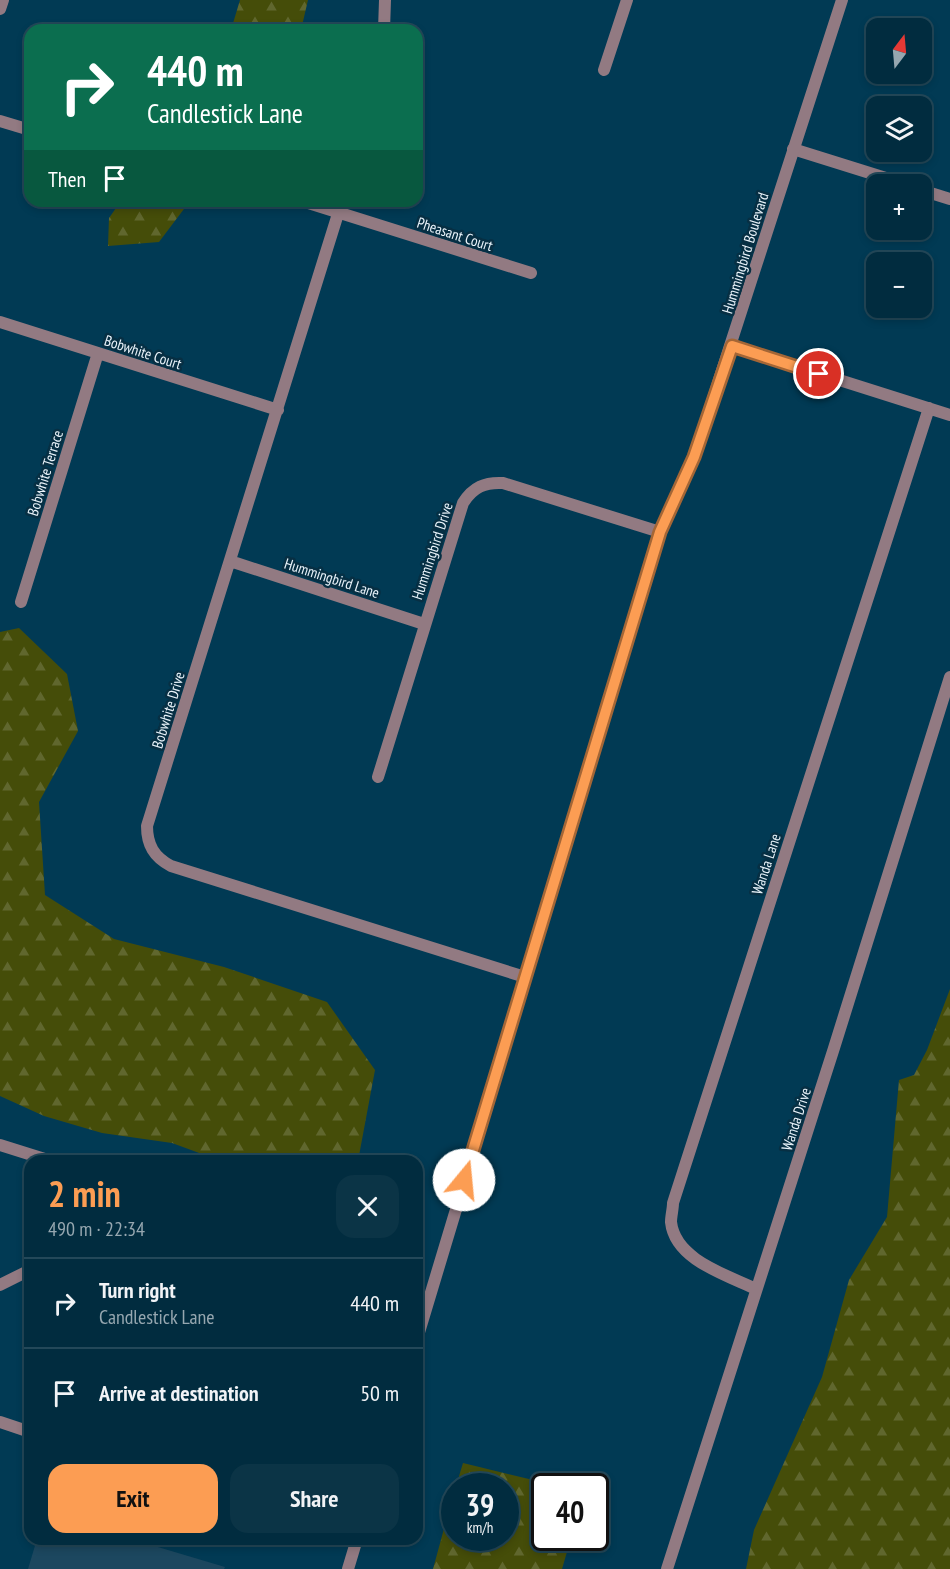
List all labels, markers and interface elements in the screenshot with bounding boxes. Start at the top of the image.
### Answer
north arrow [866,18,932,84]
map controls [866,18,932,318]
text: 440 m [147,43,244,98]
icon: right [48,48,126,126]
text: Candlestick Lane [147,96,303,130]
button: layers [866,96,932,162]
icon: arrive [98,162,131,195]
text: Then [48,165,86,193]
button: + [866,174,932,240]
street label: Hummingbird Boulevard [718,190,772,316]
street label: Pheasant Court [415,213,495,255]
button: − [866,252,932,318]
street label: Bobwhite Court [102,331,184,373]
pin [793,348,844,399]
icon: arrive [802,357,835,390]
street label: Bobwhite Terrace [23,428,67,518]
street label: Hummingbird Drive [407,500,457,602]
street label: Hummingbird Lane [282,554,382,602]
street label: Bobwhite Drive [147,669,189,751]
street label: Wanda Lane [747,831,785,897]
street label: Wanda Drive [777,1085,815,1153]
position arrow [432,1148,496,1212]
text: 2 min [48,1170,121,1217]
button: close [336,1175,399,1238]
text: 490 m · 22:34 [48,1216,145,1242]
text: Turn right [99,1276,176,1304]
icon: right [48,1287,81,1320]
text: 440 m [350,1289,399,1317]
text: Candlestick Lane [99,1304,215,1330]
icon: arrive [48,1377,81,1410]
text: Arrive at destination [99,1379,259,1407]
text: 50 m [360,1379,399,1407]
button: Exit [48,1464,218,1533]
button: Share [230,1464,399,1533]
speed limit sign: 40 [531,1473,609,1551]
text: 39 [466,1485,494,1524]
text: km/h [467,1518,493,1537]

